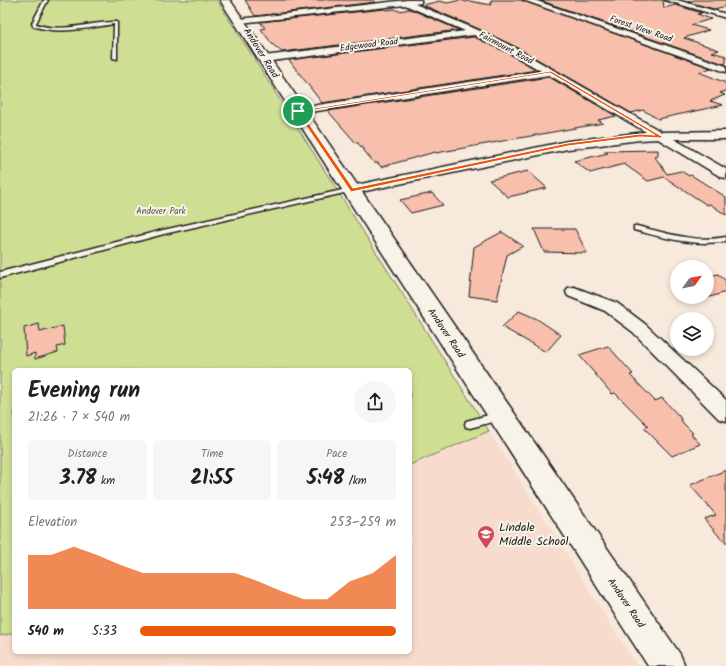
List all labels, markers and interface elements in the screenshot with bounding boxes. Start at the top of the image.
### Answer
street label: Forest View Road [608,11,675,47]
street label: Andover Road [239,25,283,82]
street label: Fairmount Road [476,27,536,69]
street label: Edgewood Road [339,34,399,56]
pin [281,94,315,128]
icon: arrive [287,100,309,122]
park label: Andover Park [136,204,187,219]
north arrow [670,260,714,304]
map controls [670,260,714,356]
street label: Andover Road [423,305,469,362]
button: layers [670,312,714,356]
text: Evening run [28,374,140,409]
button: share [354,381,396,423]
text: 21:26 · 7 × 540 m [28,407,130,428]
text: Distance [68,445,107,463]
text: Time [201,445,223,463]
text: Pace [326,445,347,463]
text: 3.78 [60,463,97,495]
text: 21:55 [191,463,233,495]
text: 5:48 [307,463,344,495]
text: km [97,472,115,490]
text: /km [344,472,367,490]
text: Elevation [28,512,77,533]
text: 253–259 m [330,512,396,533]
place label: Lindale Middle School [499,518,568,551]
school or university icon: Lindale Middle School [476,524,496,549]
street label: Andover Road [603,575,649,632]
text: 540 m [28,621,64,642]
text: 5:33 [92,621,117,642]

